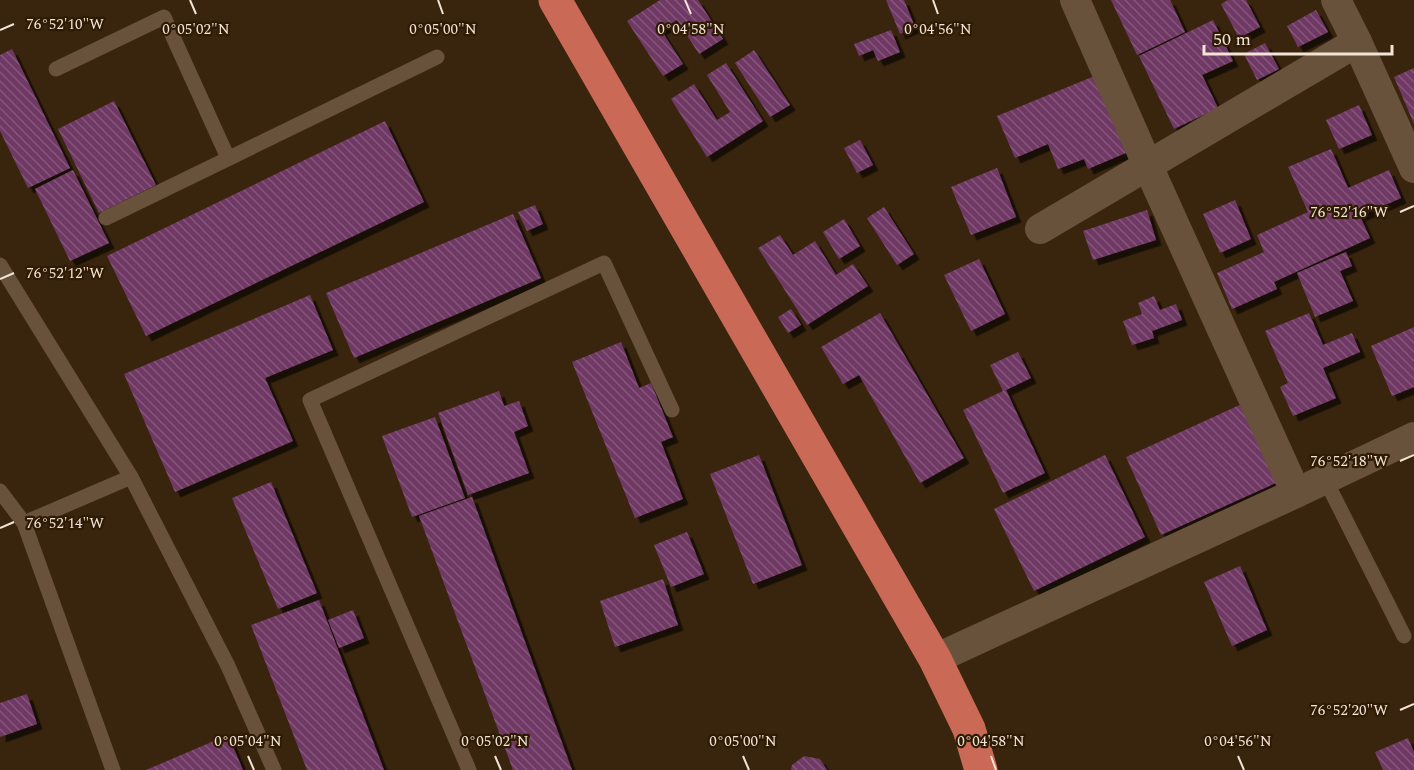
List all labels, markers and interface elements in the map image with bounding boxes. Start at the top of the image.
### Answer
text: 76°52'10"W [26,13,104,36]
text: 0°05'02"N [162,18,230,41]
text: 0°05'00"N [409,18,477,41]
text: 0°04'58"N [657,18,725,41]
text: 0°04'56"N [904,18,972,41]
scale bar [1204,18,1392,56]
text: 50 m [1213,26,1251,53]
text: 76°52'16"W [1310,201,1388,224]
text: 76°52'12"W [26,262,104,285]
text: 76°52'18"W [1310,450,1388,473]
text: 76°52'14"W [26,512,104,535]
text: 76°52'20"W [1310,699,1388,722]
text: 0°05'04"N [214,730,282,753]
text: 0°05'02"N [461,730,529,753]
text: 0°05'00"N [709,730,777,753]
text: 0°04'58"N [957,730,1025,753]
text: 0°04'56"N [1204,730,1272,753]

